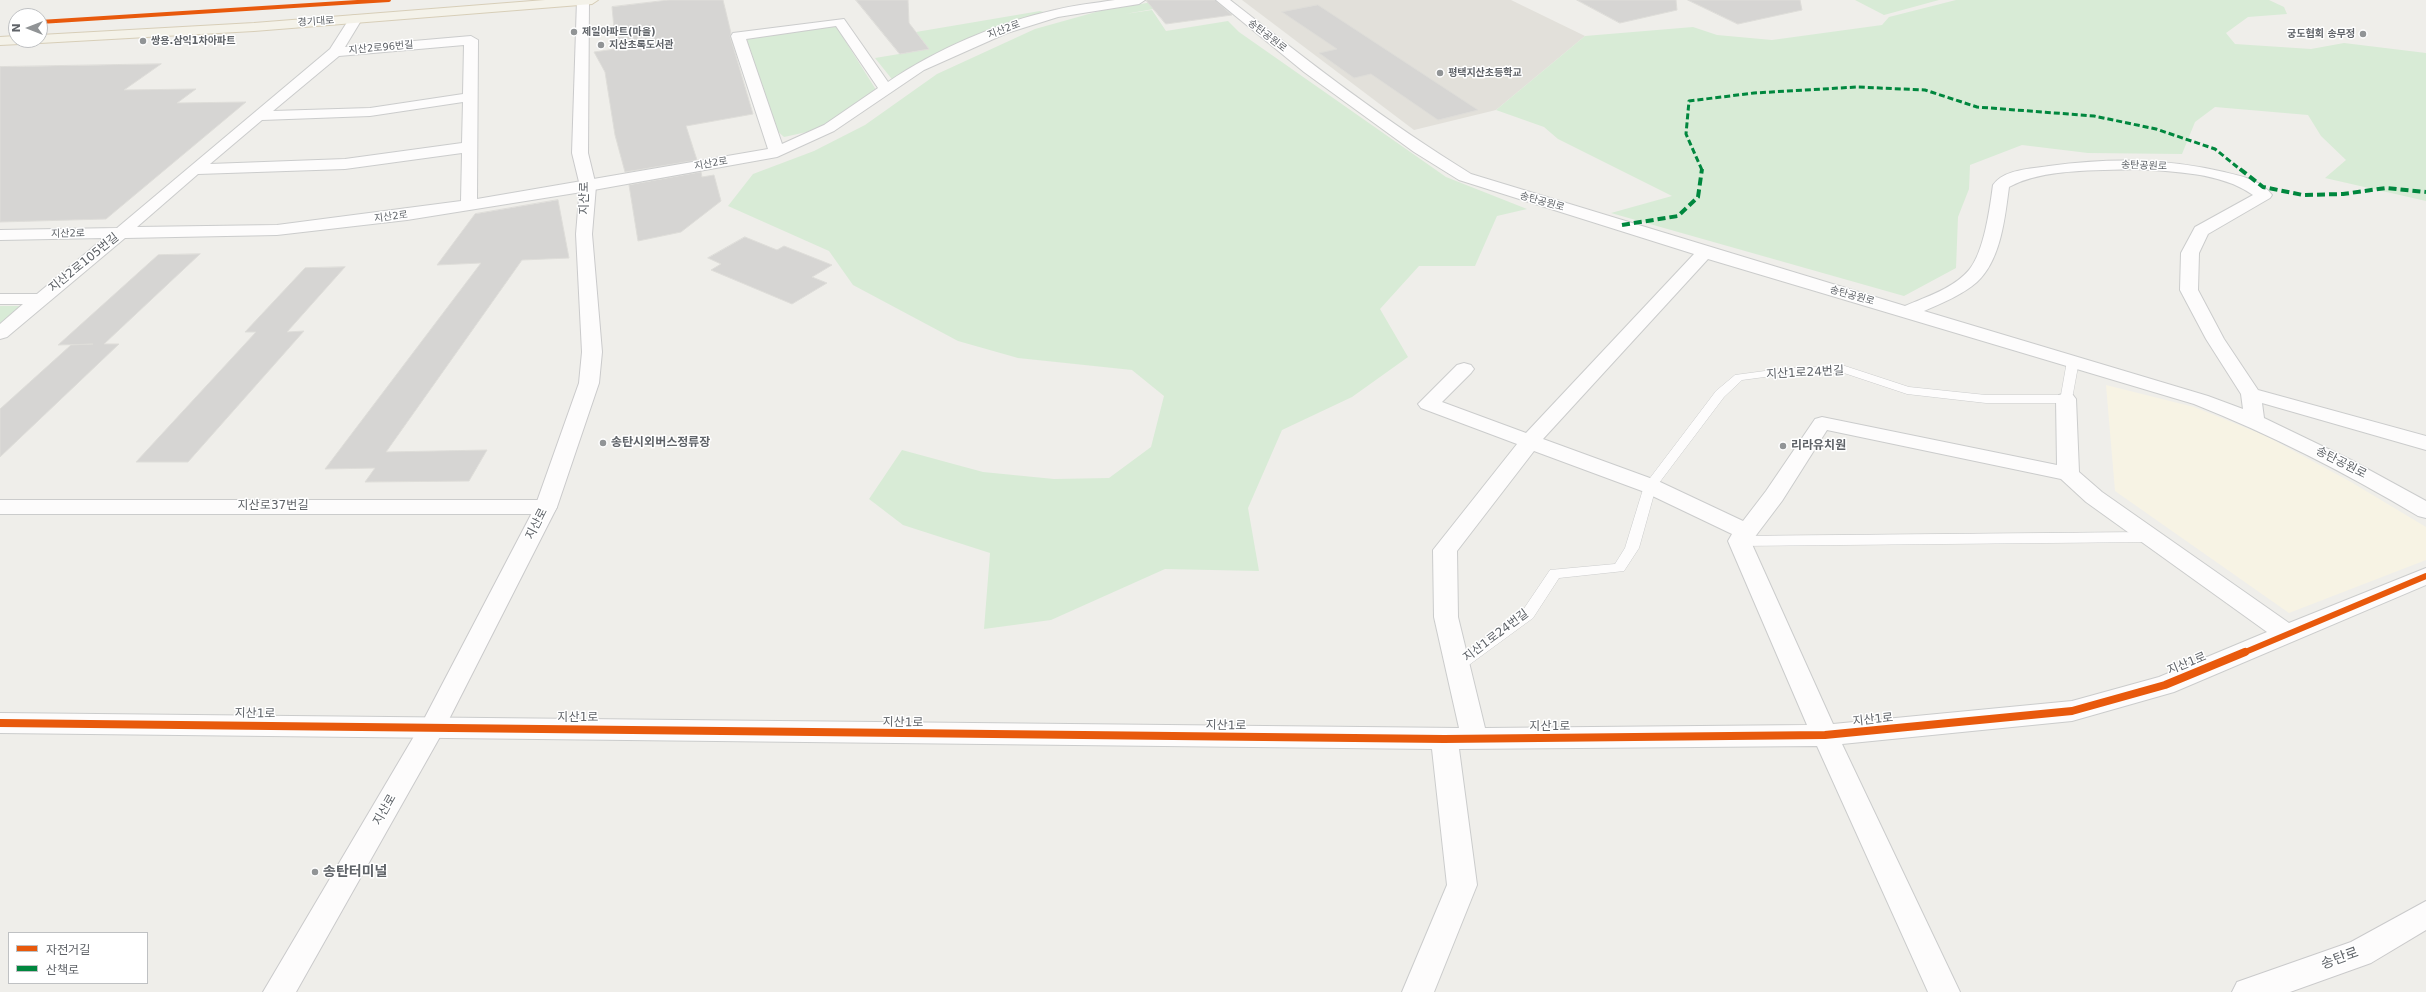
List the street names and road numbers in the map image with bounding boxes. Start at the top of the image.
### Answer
street label: 경기대로 [297,15,335,29]
street label: 송탄공원로 [1245,17,1289,55]
street label: 지산2로 [986,18,1022,42]
street label: 지산2로96번길 [348,39,414,57]
street label: 지산2로 [693,155,729,173]
street label: 송탄공원로 [2121,159,2167,173]
street label: 지산로 [578,181,592,215]
street label: 송탄공원로 [1518,190,1566,214]
street label: 지산2로 [373,209,409,225]
street label: 지산2로 [51,228,85,240]
street label: 지산2로105번길 [46,230,122,296]
street label: 송탄공원로 [1828,284,1876,308]
street label: 지산1로24번길 [1766,364,1844,382]
street label: 송탄공원로 [2313,444,2369,482]
street label: 지산로37번길 [238,499,308,513]
street label: 지산로 [523,506,551,542]
street label: 지산1로24번길 [1460,607,1532,665]
street label: 지산1로 [2165,650,2209,678]
street label: 지산1로 [235,706,275,722]
street label: 지산1로 [558,711,598,725]
street label: 지산1로 [1852,711,1894,729]
street label: 지산1로 [883,715,923,731]
street label: 지산1로 [1206,718,1246,734]
street label: 지산1로 [1530,720,1570,734]
street label: 지산로 [370,792,400,828]
street label: 송탄로 [2319,944,2361,974]

